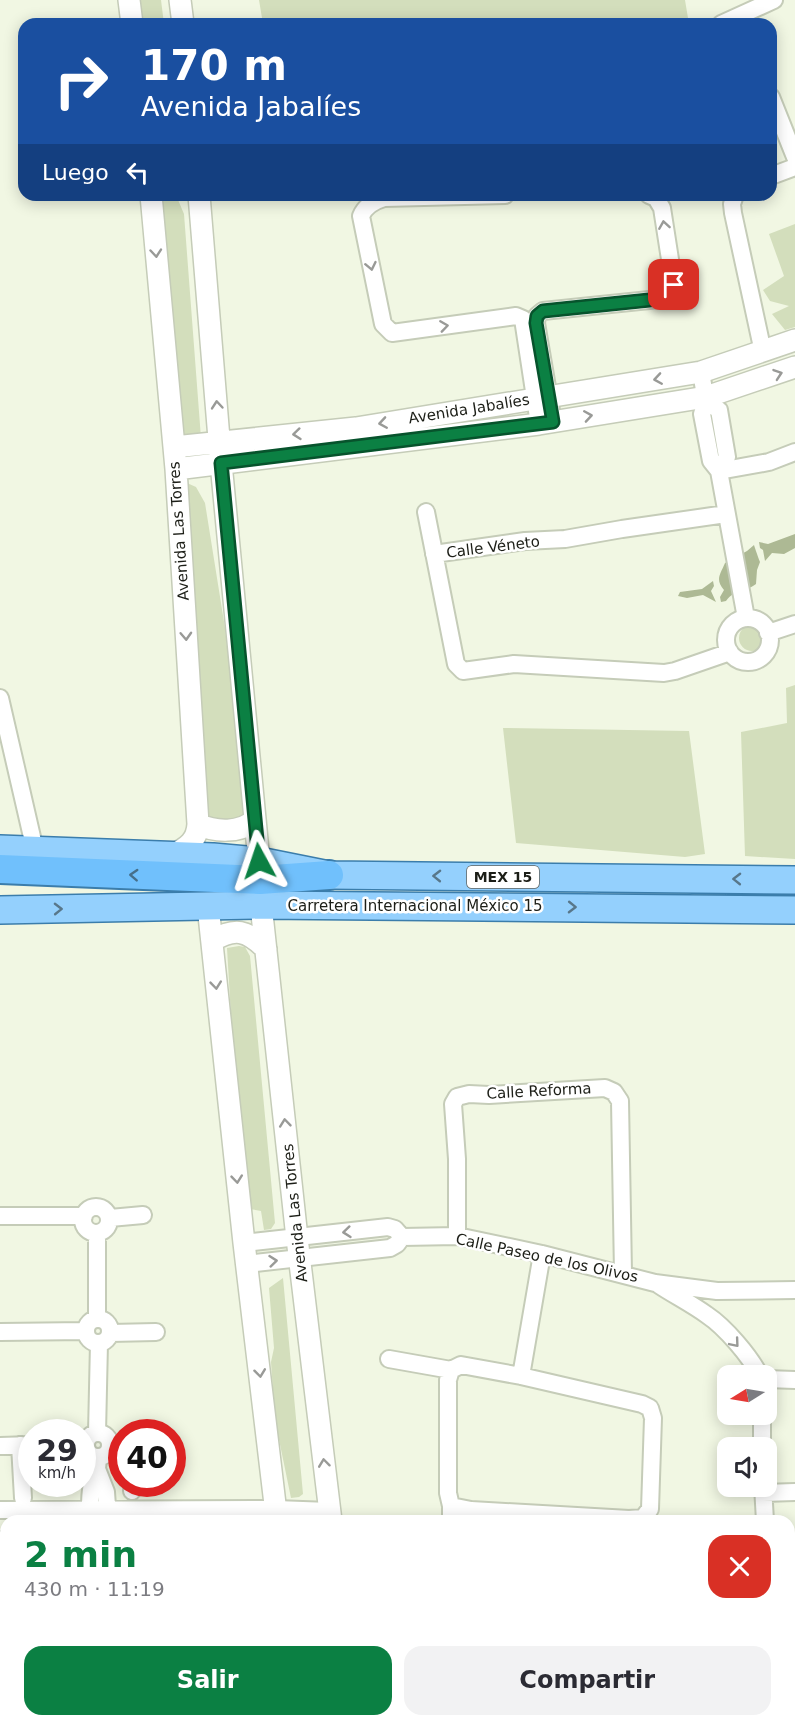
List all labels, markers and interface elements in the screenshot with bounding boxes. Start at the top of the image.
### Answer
text: 170 m [141,41,287,90]
icon: right [42,42,120,120]
text: Avenida Jabalíes [141,91,361,122]
icon: left [121,156,154,189]
text: Luego [42,160,109,185]
one-way arrow [659,220,671,229]
one-way arrow [149,249,162,258]
pin [648,259,699,310]
one-way arrow [364,261,377,271]
icon: arrive [657,268,690,301]
one-way arrow [439,320,448,332]
one-way arrow [772,368,783,381]
one-way arrow [654,372,663,384]
street label: Avenida Jabalíes [407,391,531,427]
one-way arrow [211,401,224,410]
one-way arrow [583,410,593,423]
one-way arrow [378,417,387,429]
one-way arrow [293,427,302,440]
street label: Avenida Las Torres [165,461,193,601]
street label: Calle Véneto [445,532,541,562]
one-way arrow [179,632,192,641]
position arrow [227,829,291,893]
road number: MEX 15 [467,866,539,888]
one-way arrow [129,868,138,881]
one-way arrow [432,870,441,882]
one-way arrow [732,873,741,885]
street label: Carretera Internacional México 15 [288,897,542,915]
one-way arrow [567,901,576,913]
one-way arrow [54,903,63,915]
one-way arrow [209,981,222,990]
street label: Calle Reforma [486,1079,592,1103]
one-way arrow [279,1119,292,1128]
street label: Avenida Las Torres [279,1143,311,1283]
one-way arrow [230,1174,243,1184]
one-way arrow [343,1225,352,1238]
street label: Calle Paseo de los Olivos [454,1230,640,1286]
one-way arrow [268,1256,278,1268]
one-way arrow [728,1336,739,1347]
north arrow [717,1365,777,1425]
map controls [717,1365,777,1497]
one-way arrow [253,1368,265,1377]
speed limit sign: 40 [108,1419,186,1497]
text: 29 [36,1433,78,1468]
button: sound [717,1437,777,1497]
one-way arrow [318,1458,331,1468]
text: km/h [38,1464,76,1482]
text: 2 min [24,1534,137,1575]
button: close [708,1535,771,1598]
text: 430 m · 11:19 [24,1577,165,1601]
button: Salir [24,1646,392,1715]
button: Compartir [404,1646,771,1715]

